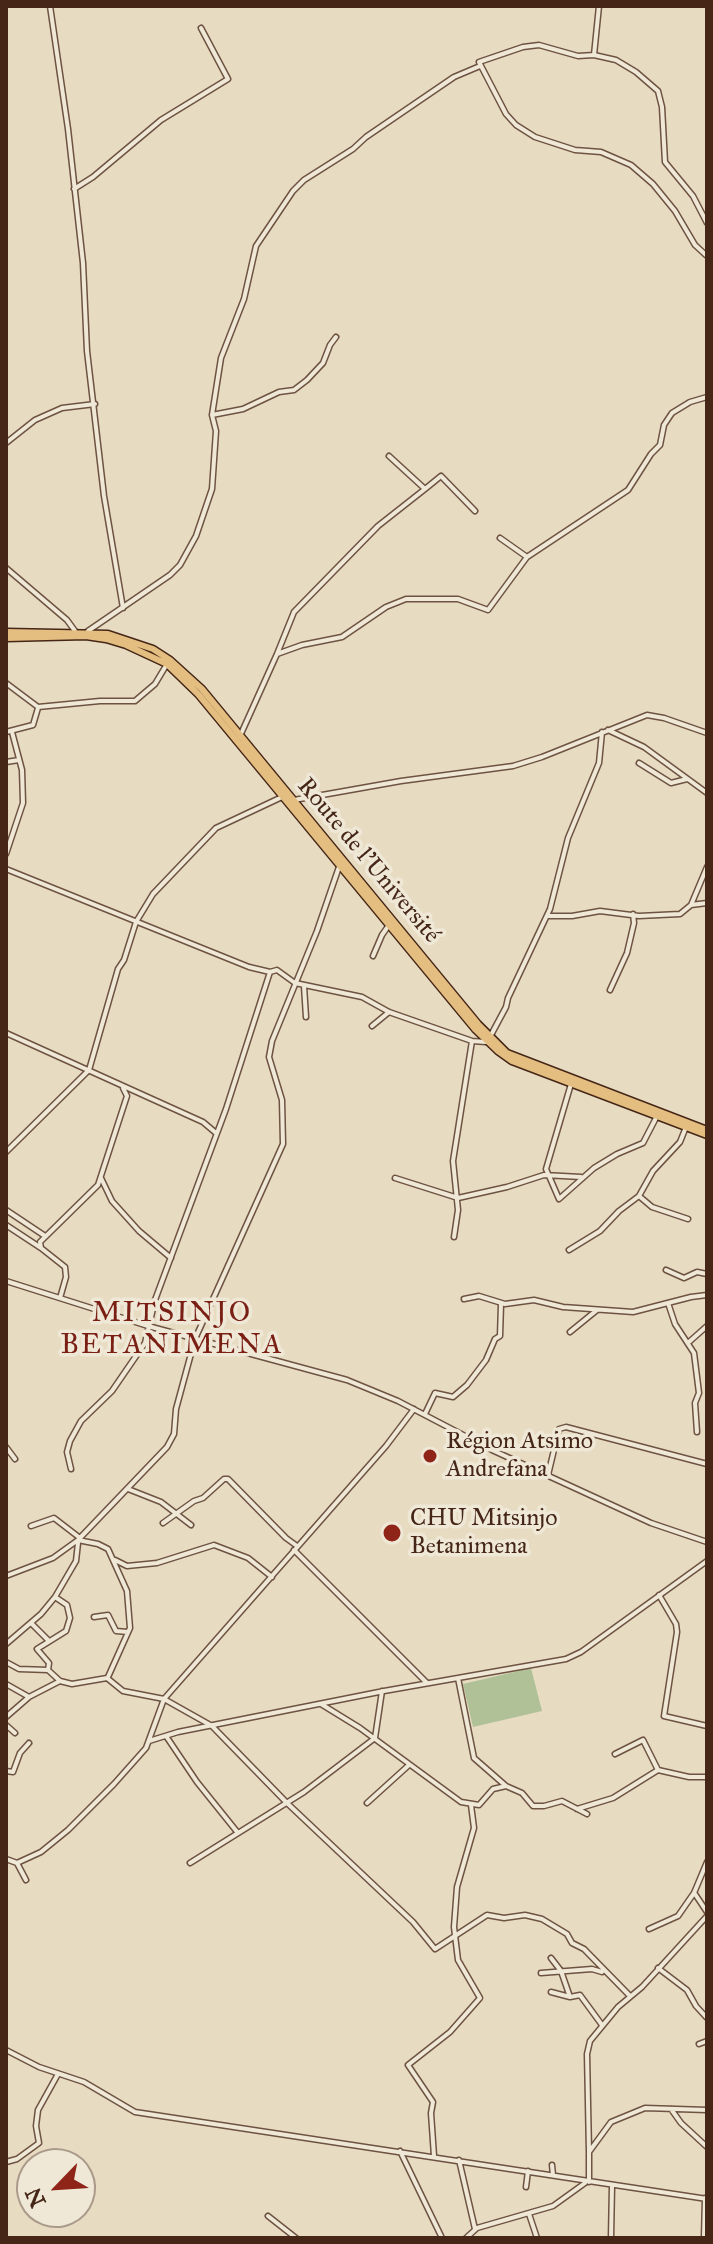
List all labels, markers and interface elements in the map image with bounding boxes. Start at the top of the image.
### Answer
street label: Route de l'Université [291,773,445,949]
district label: MITSINJO BETANIMENA [61,1297,283,1363]
place label: Région Atsimo Andrefana [446,1428,593,1484]
marker: Région Atsimo Andrefana [421,1447,439,1465]
place label: CHU Mitsinjo Betanimena [410,1505,557,1561]
marker: CHU Mitsinjo Betanimena [381,1522,403,1544]
north arrow [16,2148,96,2228]
text: N [19,2183,52,2212]

